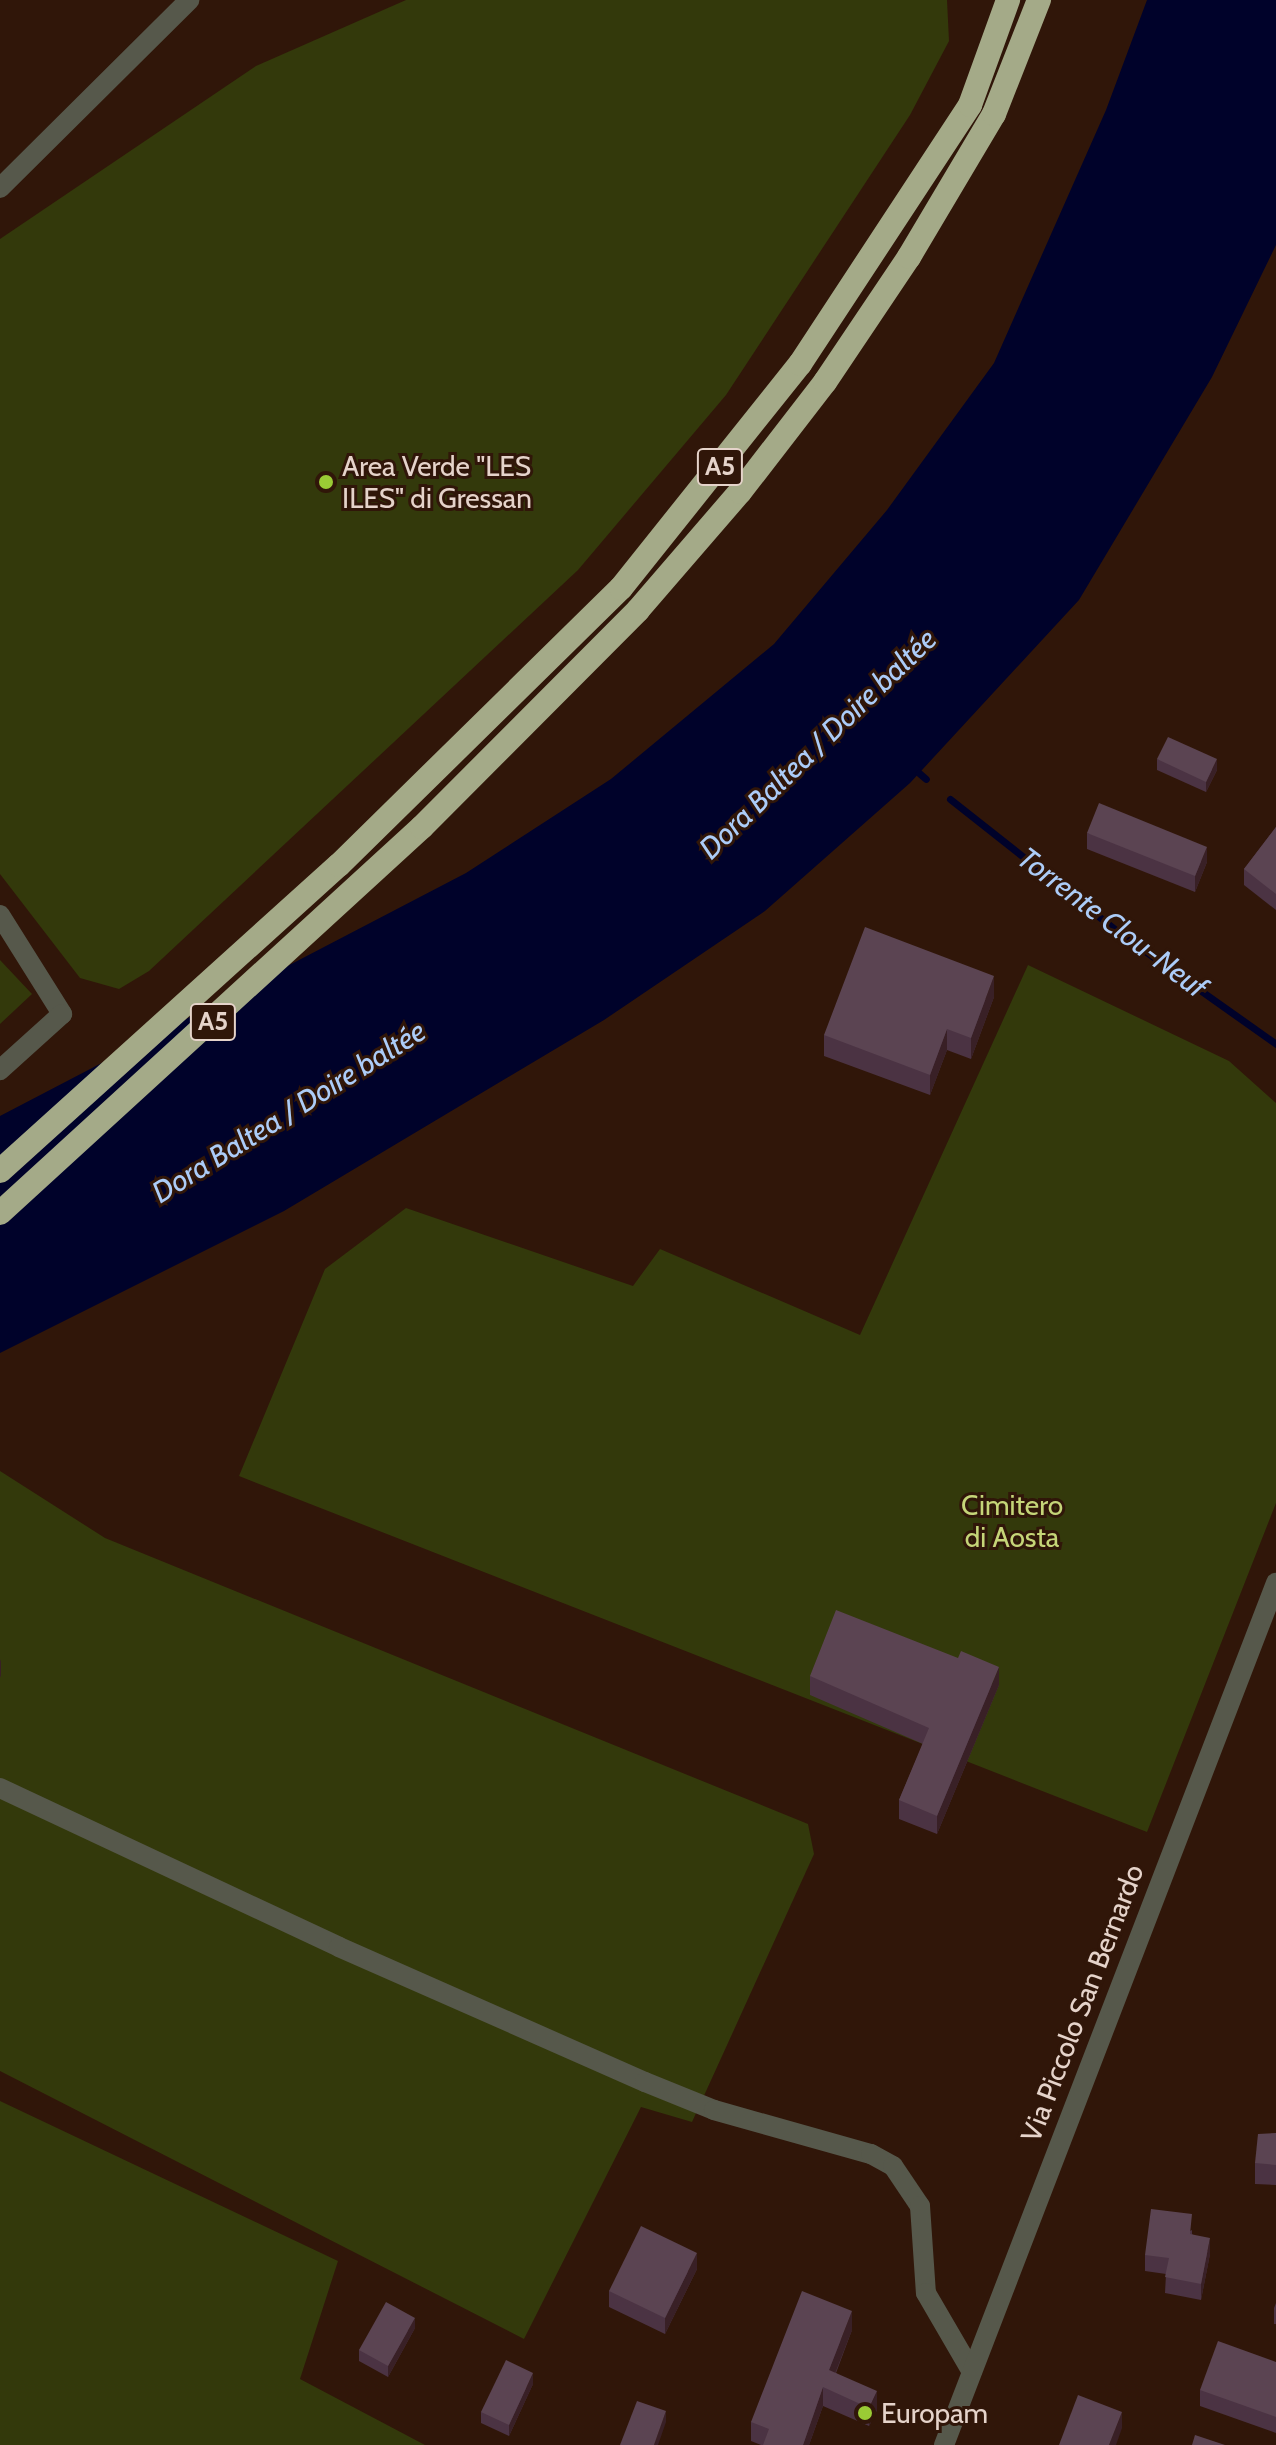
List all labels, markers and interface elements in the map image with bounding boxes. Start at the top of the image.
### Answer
road number: A5 [696,445,744,489]
place label: Area Verde "LES ILES" di Gressan [342,449,532,515]
marker: Area Verde "LES ILES" di Gressan [317,473,335,491]
water label: Dora Baltea / Doire baltée [692,621,944,867]
water label: Torrente Clou-Neuf [1010,840,1214,1006]
road number: A5 [189,1000,237,1044]
water label: Dora Baltea / Doire baltée [146,1013,432,1211]
park label: Cimitero di Aosta [961,1488,1063,1554]
street label: Via Piccolo San Bernardo [1014,1859,1150,2147]
place label: Europam [881,2396,988,2430]
marker: Europam [856,2404,874,2422]

